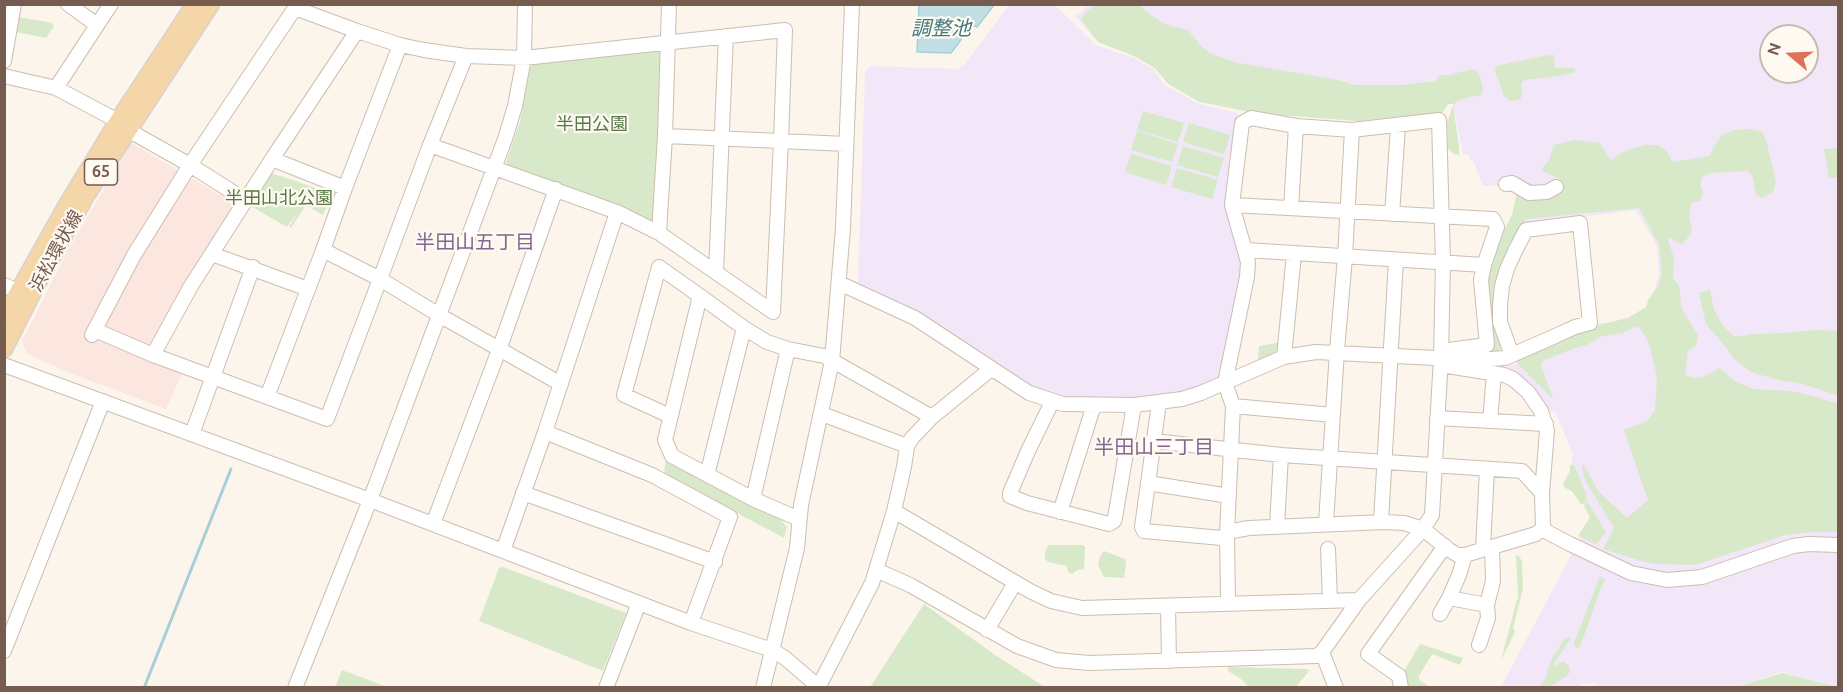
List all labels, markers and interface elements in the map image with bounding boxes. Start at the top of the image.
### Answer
water label: 調整池 [911,16,971,40]
north arrow [1759,24,1819,84]
text: N [1763,40,1784,57]
park label: 半田公園 [556,113,628,135]
road number: 65 [84,159,118,185]
park label: 半田山北公園 [225,187,333,209]
street label: 浜松環状線 [25,206,87,296]
district label: 半田山五丁目 [415,230,535,254]
district label: 半田山三丁目 [1094,435,1214,459]

